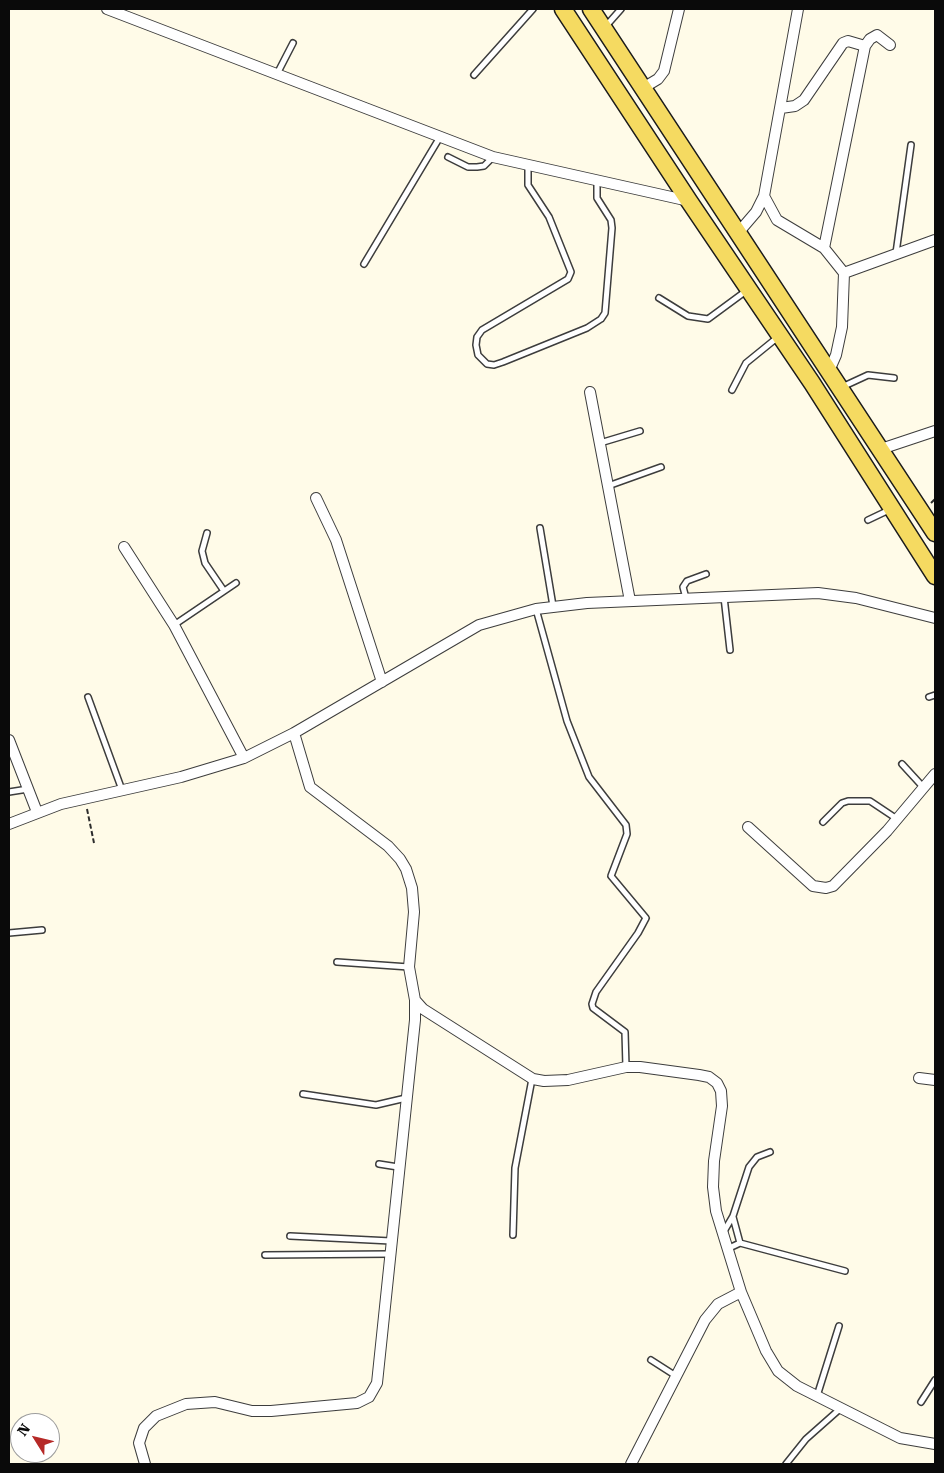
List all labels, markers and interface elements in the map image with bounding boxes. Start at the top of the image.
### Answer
north arrow [10,1413,60,1463]
text: N [14,1421,33,1439]

